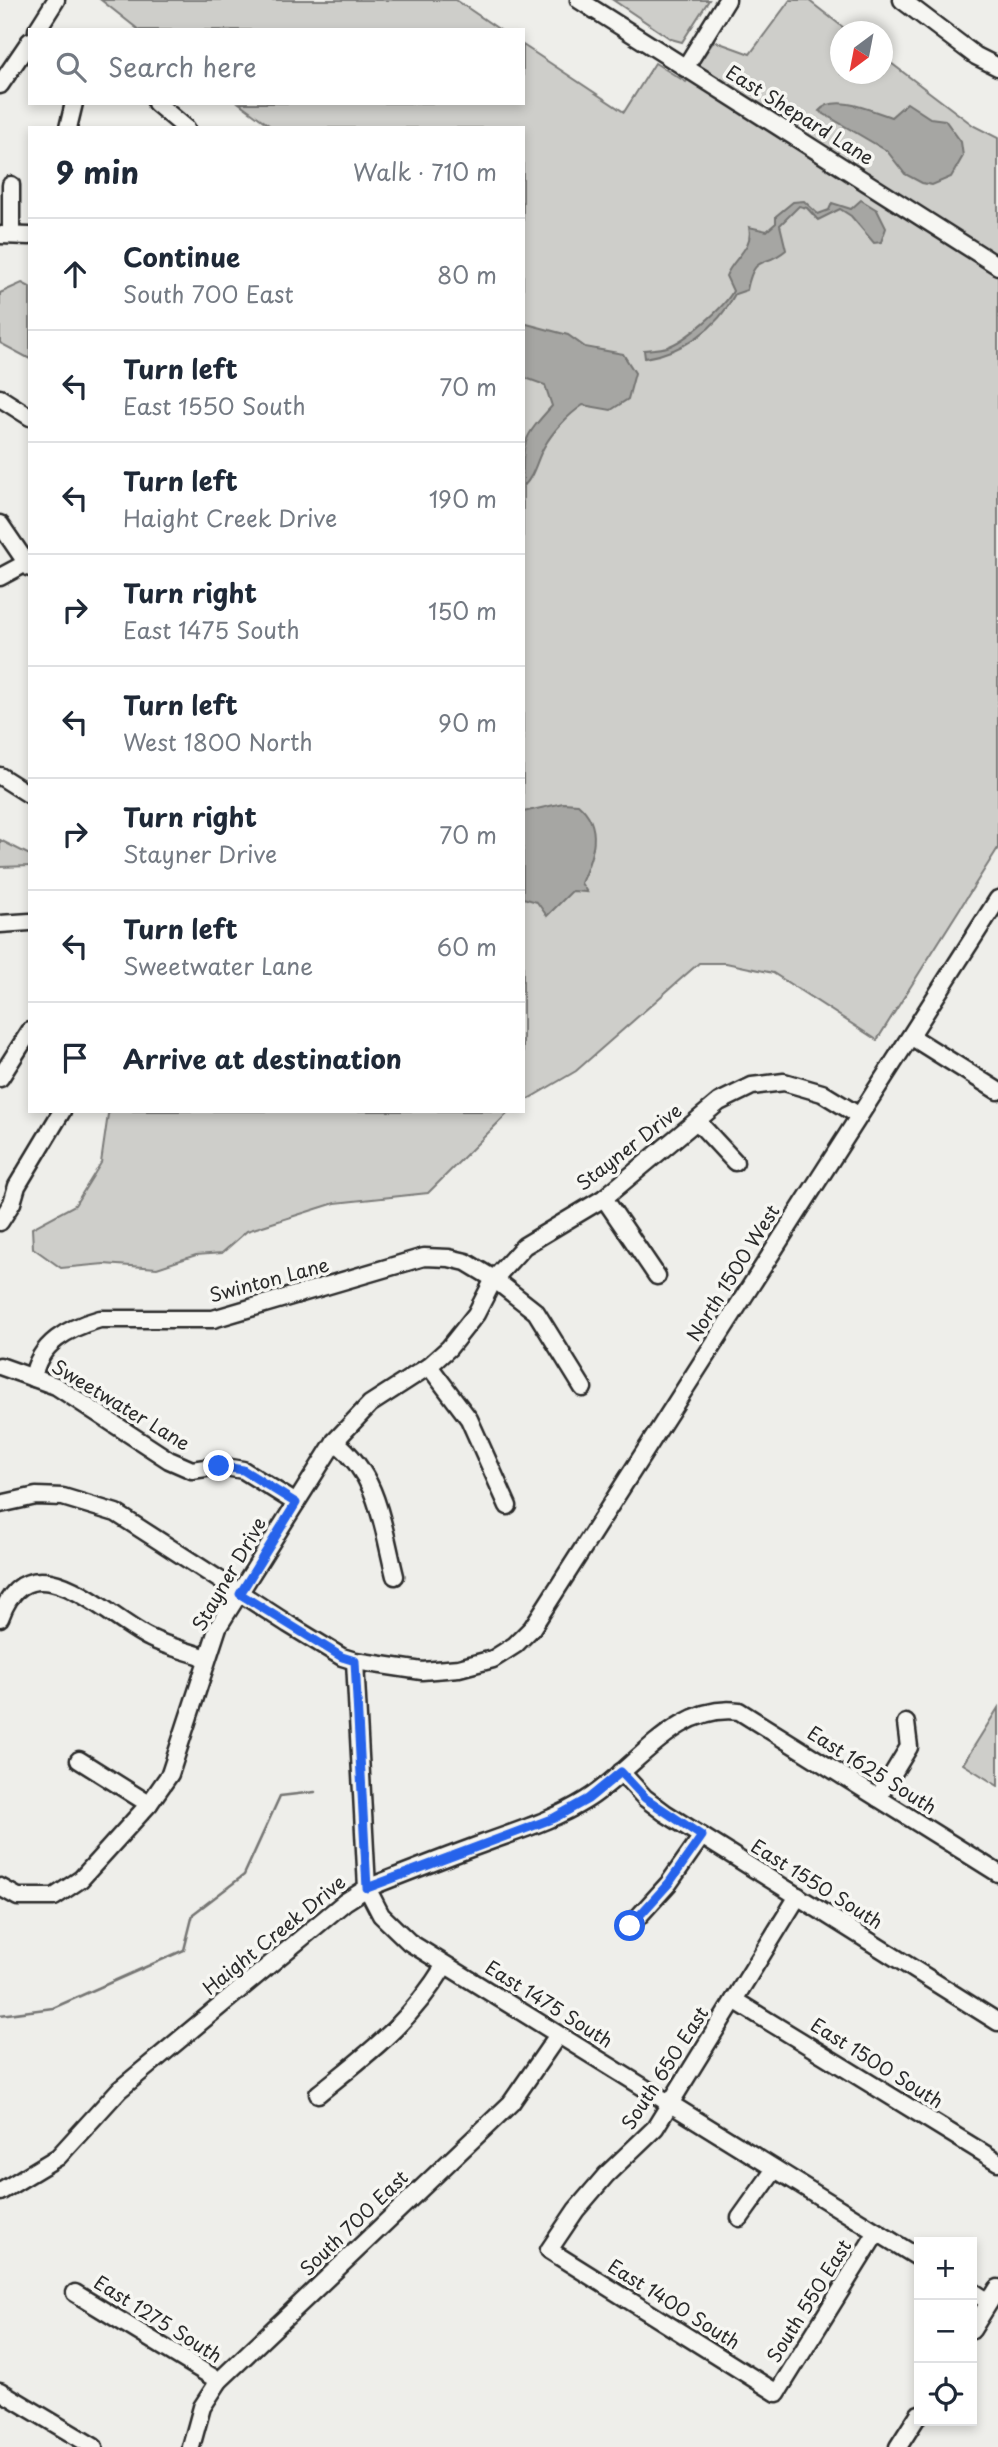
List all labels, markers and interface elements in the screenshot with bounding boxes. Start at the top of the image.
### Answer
north arrow [830,21,893,84]
search box [28,28,525,105]
text: Search here [108,47,257,86]
icon: search [52,48,90,86]
street label: East Shepard Lane [721,57,880,171]
text: 9 min [56,149,139,194]
text: Walk · 710 m [353,154,497,189]
text: Continue [123,237,240,276]
icon: ahead [56,255,94,293]
text: 80 m [437,257,497,292]
text: South 700 East [123,276,294,311]
text: Turn left [123,349,238,388]
icon: left [56,367,94,405]
text: 70 m [439,369,497,404]
text: East 1550 South [123,388,306,423]
text: Turn left [123,461,238,500]
icon: left [56,479,94,517]
text: 190 m [429,481,497,516]
text: Haight Creek Drive [123,500,337,535]
text: Turn right [123,573,257,612]
icon: right [56,591,94,629]
text: 150 m [428,593,497,628]
text: East 1475 South [123,612,300,647]
text: Turn left [123,685,238,724]
icon: left [56,703,94,741]
text: 90 m [438,705,497,740]
text: West 1800 North [123,724,313,759]
text: Turn right [123,797,257,836]
icon: right [56,815,94,853]
text: 70 m [439,817,497,852]
text: Stayner Drive [123,836,277,871]
text: Turn left [123,909,238,948]
icon: left [56,927,94,965]
text: 60 m [437,929,497,964]
text: Sweetwater Lane [123,948,313,983]
icon: arrive [56,1039,94,1077]
text: Arrive at destination [123,1039,402,1078]
street label: Stayner Drive [570,1096,687,1196]
street label: North 1500 West [679,1198,786,1346]
street label: Swinton Lane [206,1250,332,1308]
street label: Sweetwater Lane [47,1352,196,1457]
route end [203,1450,234,1481]
street label: Stayner Drive [184,1511,272,1636]
street label: East 1625 South [802,1718,943,1820]
street label: East 1550 South [746,1831,889,1935]
street label: Haight Creek Drive [196,1868,351,2001]
route start [614,1910,645,1941]
street label: East 1475 South [480,1953,619,2054]
street label: South 650 East [614,2000,715,2134]
street label: East 1500 South [806,2010,949,2114]
street label: South 700 East [293,2163,414,2281]
street label: South 550 East [759,2233,857,2367]
map controls [914,2237,977,2426]
button: + [914,2237,977,2300]
street label: East 1400 South [603,2251,746,2355]
street label: East 1275 South [89,2267,228,2369]
button: − [914,2300,977,2363]
button: locate [914,2363,977,2426]

